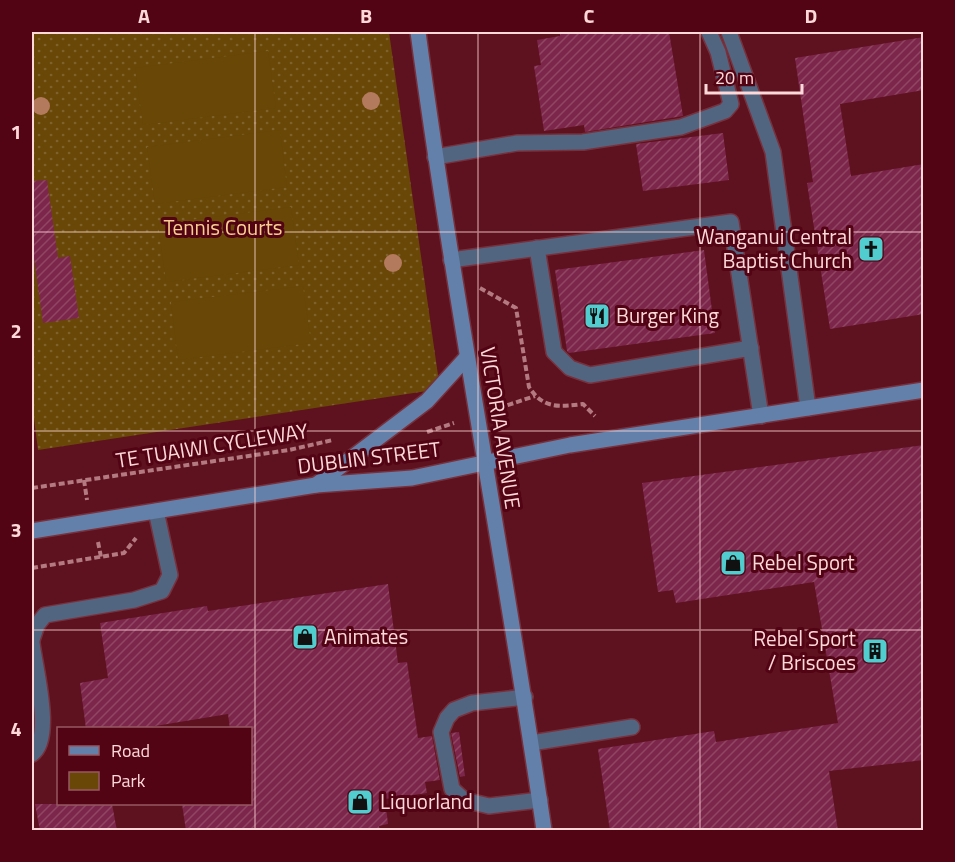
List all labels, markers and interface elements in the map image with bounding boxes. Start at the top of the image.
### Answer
text: A [138,0,150,31]
text: B [360,0,372,31]
text: C [584,0,595,31]
text: D [805,0,817,31]
scale bar [706,57,802,95]
text: 20 m [715,64,754,91]
text: 1 [10,116,22,147]
park label: Tennis Courts [163,211,283,243]
place label: Wanganui Central Baptist Church [696,220,852,276]
church icon: Wanganui Central Baptist Church [856,234,886,264]
place label: Burger King [616,299,719,331]
restaurant icon: Burger King [582,301,612,331]
text: 2 [10,315,22,346]
street label: VICTORIA AVENUE [472,345,530,511]
street label: TE TUAIWI CYCLEWAY [114,414,311,476]
street label: DUBLIN STREET [296,432,442,482]
text: 3 [10,514,22,545]
place label: Rebel Sport [752,546,855,578]
shop icon: Rebel Sport [718,548,748,578]
place label: Animates [324,620,408,652]
shop icon: Animates [290,622,320,652]
place label: Rebel Sport / Briscoes [753,622,857,678]
building icon: Rebel Sport / Briscoes [860,636,890,666]
text: 4 [10,713,22,744]
legend [57,727,252,805]
text: Road [111,737,150,764]
text: Park [111,767,146,794]
place label: Liquorland [380,785,473,817]
shop icon: Liquorland [345,787,375,817]

